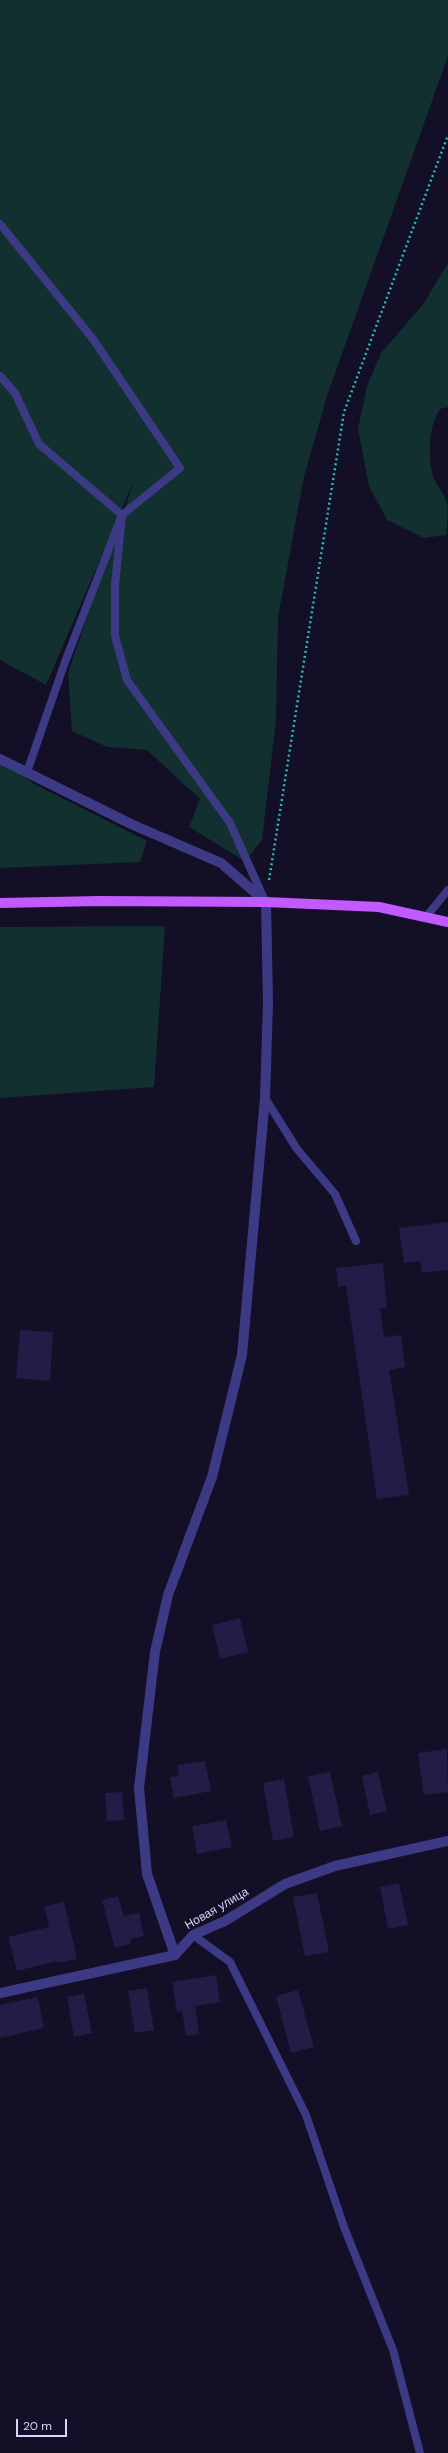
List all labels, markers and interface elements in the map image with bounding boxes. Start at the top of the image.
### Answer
street label: Новая улица [183,1885,251,1933]
scale bar [18,2411,69,2437]
text: 20 m [23,2418,52,2434]

